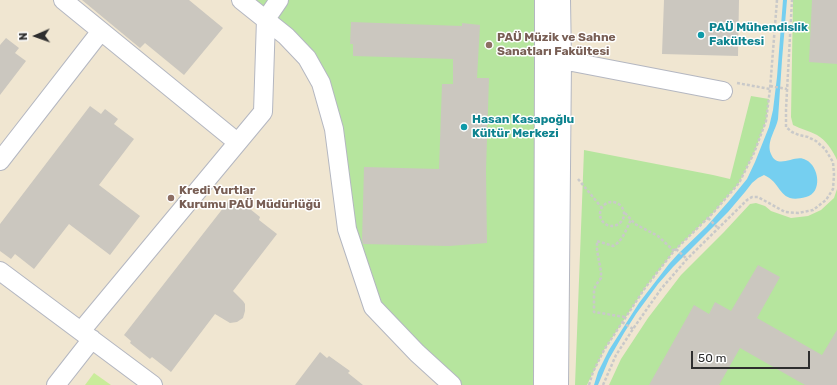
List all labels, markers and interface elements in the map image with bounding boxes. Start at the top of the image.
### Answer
north arrow [16,16,56,56]
place label: PAÜ Mühendislik Fakültesi [709,21,808,49]
marker: PAÜ Mühendislik Fakültesi [696,30,706,40]
place label: PAÜ Müzik ve Sahne Sanatları Fakültesi [497,31,616,59]
text: N [17,32,30,41]
marker: PAÜ Müzik ve Sahne Sanatları Fakültesi [484,40,494,50]
place label: Hasan Kasapoğlu Kültür Merkezi [472,113,574,141]
marker: Hasan Kasapoğlu Kültür Merkezi [459,122,469,132]
place label: Kredi Yurtlar Kurumu PAÜ Müdürlüğü [179,184,321,212]
marker: Kredi Yurtlar Kurumu PAÜ Müdürlüğü [166,193,176,203]
scale bar [693,343,812,369]
text: 50 m [698,351,726,365]

